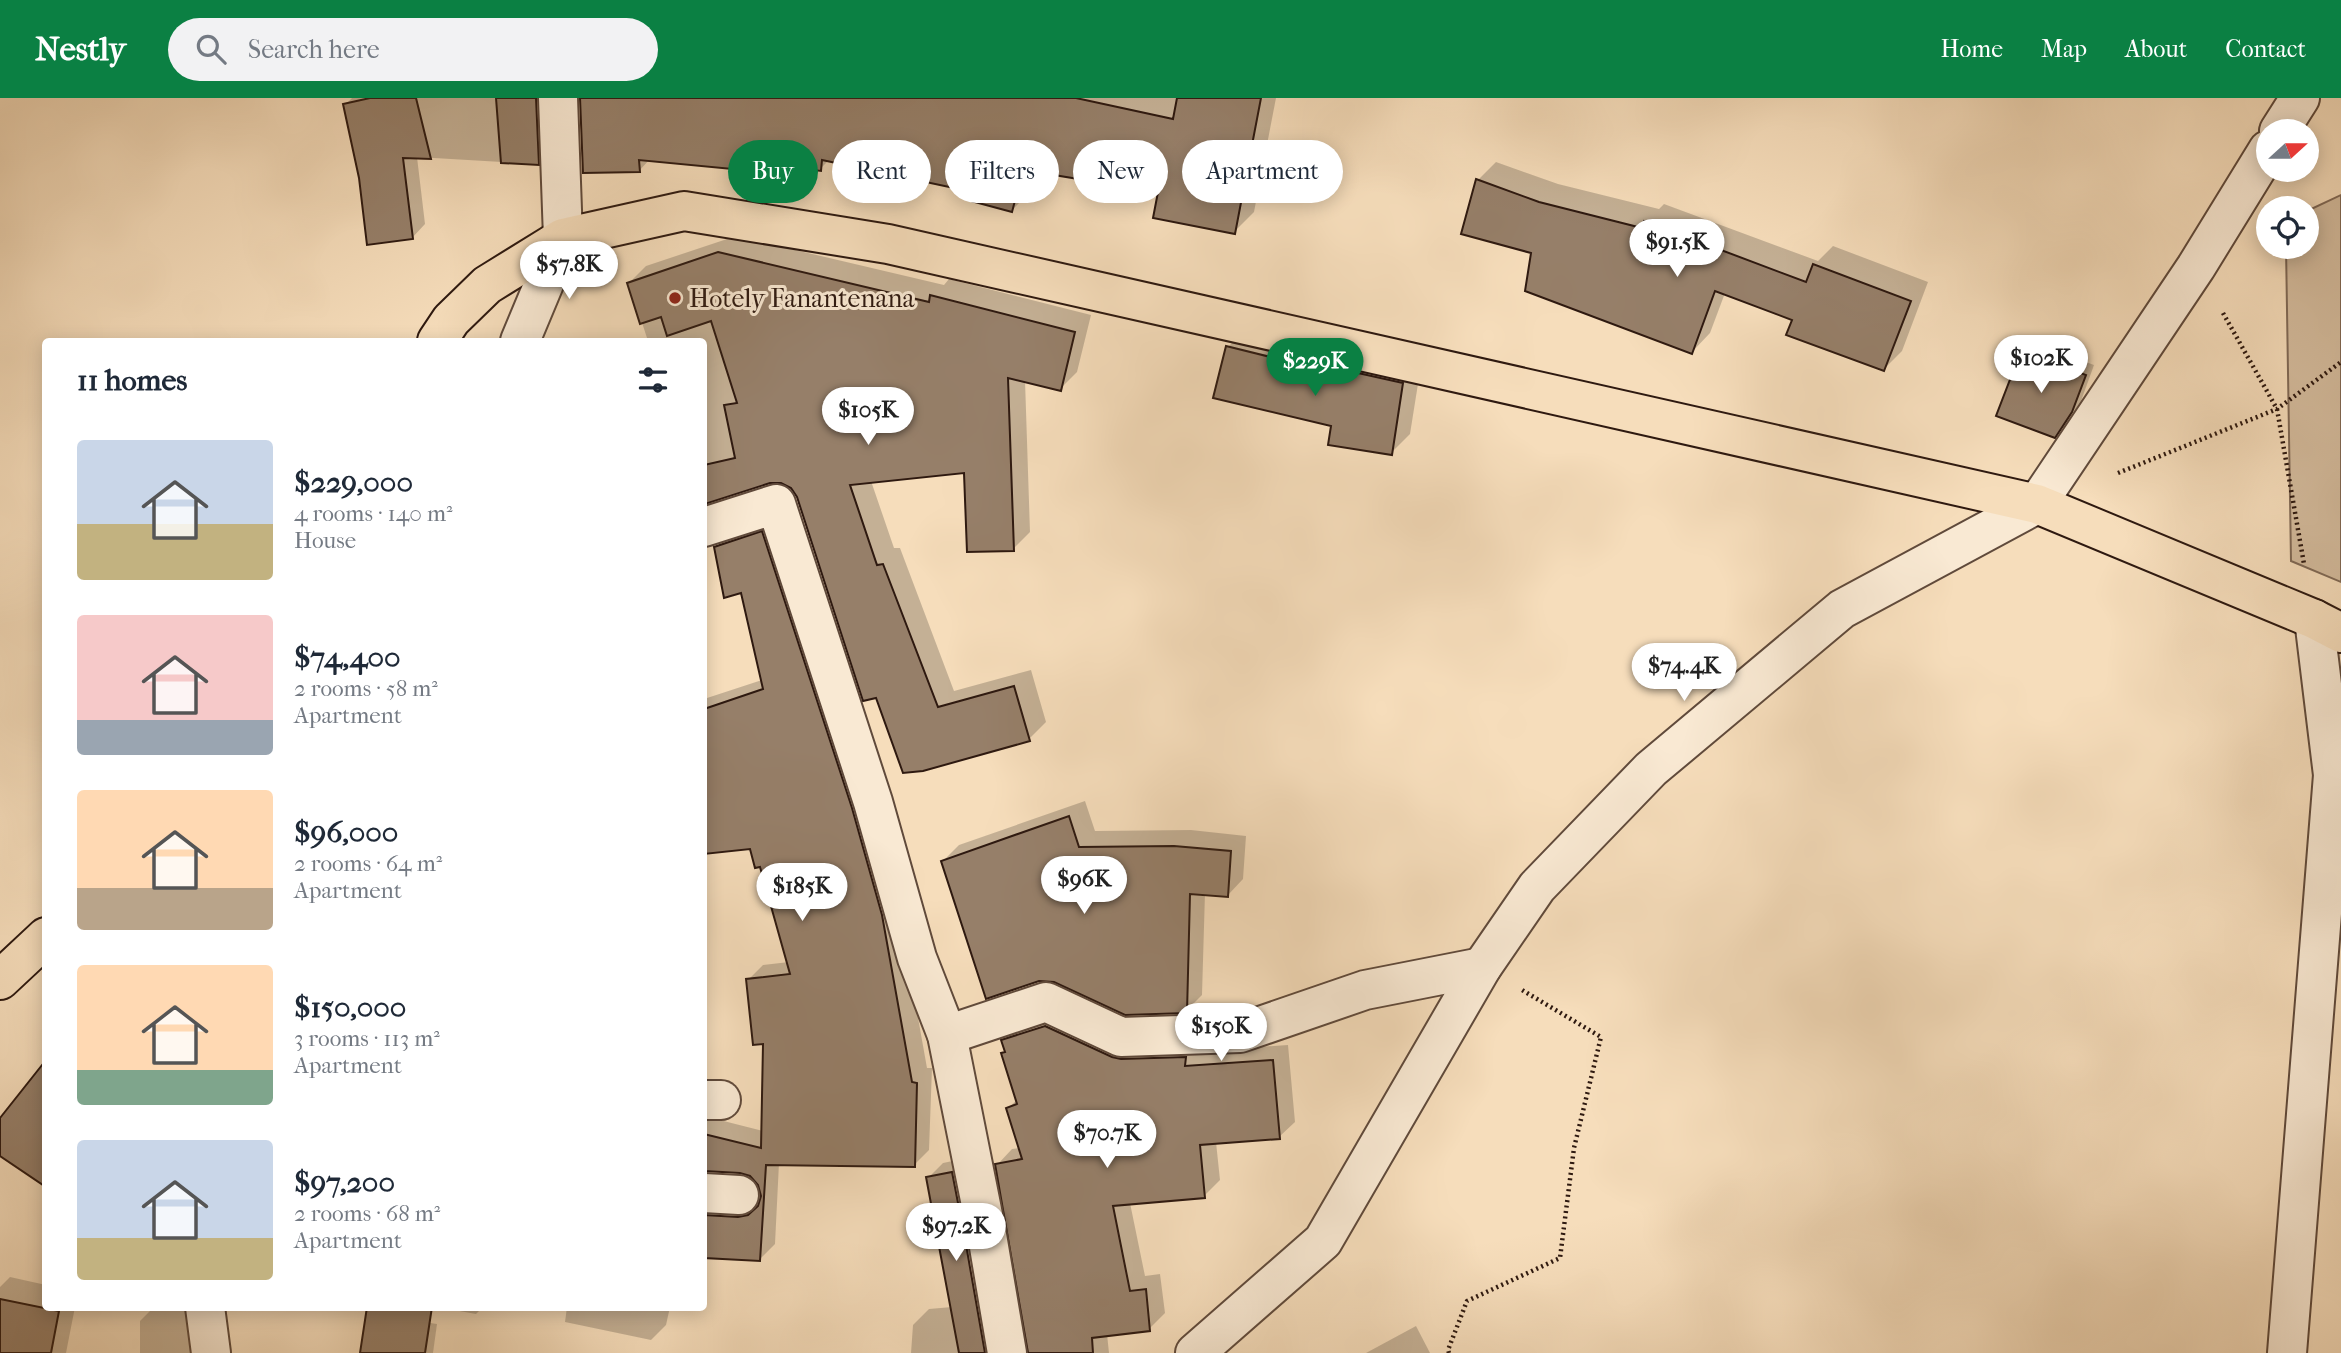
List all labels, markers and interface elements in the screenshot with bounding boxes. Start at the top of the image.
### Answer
search box [168,18,658,81]
text: Nestly [35,30,126,69]
icon: search [192,30,230,68]
text: Search here [248,34,380,65]
text: Home [1941,35,2003,63]
text: Map [2041,35,2087,63]
text: About [2125,35,2187,63]
text: Contact [2225,35,2306,63]
north arrow [2256,119,2319,182]
map controls [2256,119,2319,259]
chip: Buy [728,140,818,203]
chip: Rent [832,140,931,203]
chip: Filters [945,140,1059,203]
chip: New [1073,140,1168,203]
chip: Apartment [1182,140,1343,203]
button: locate [2256,196,2319,259]
pin: $91.5K [1620,220,1734,279]
text: $91.5K [1645,228,1709,255]
pin: $57.8K [512,242,626,301]
text: $57.8K [536,250,602,277]
place label: Hotely Fanantenana [689,283,916,314]
marker: Hotely Fanantenana [667,290,683,306]
pin: $102K [1992,336,2090,395]
pin: $229K [1266,338,1364,398]
text: $102K [2010,344,2072,371]
text: $229K [1282,347,1348,374]
icon: filters [634,361,672,399]
text: 11 homes [77,363,187,398]
pin: $105K [819,388,917,447]
text: $105K [838,396,898,423]
text: $229,000 [294,465,413,500]
icon: home [133,468,217,552]
text: 4 rooms · 140 m² [294,500,453,527]
text: House [294,527,356,554]
text: $74,400 [294,640,401,675]
icon: home [133,643,217,727]
pin: $74.4K [1627,644,1741,703]
text: $74.4K [1648,652,1720,679]
text: 2 rooms · 58 m² [294,675,438,702]
text: Apartment [294,702,402,729]
text: $96,000 [294,815,398,850]
icon: home [133,818,217,902]
text: 2 rooms · 64 m² [294,850,442,877]
pin: $96K [1043,856,1125,916]
pin: $185K [753,864,851,923]
text: $96K [1057,865,1111,892]
text: $185K [772,872,832,899]
text: Apartment [294,877,402,904]
text: $150,000 [294,990,406,1025]
icon: home [133,993,217,1077]
pin: $150K [1172,1004,1270,1063]
text: $150K [1191,1012,1251,1039]
text: 3 rooms · 113 m² [294,1025,440,1052]
text: Apartment [294,1052,402,1079]
pin: $70.7K [1050,1110,1164,1170]
text: $70.7K [1073,1119,1141,1146]
text: $97,200 [294,1165,395,1200]
icon: home [133,1168,217,1252]
text: 2 rooms · 68 m² [294,1200,440,1227]
pin: $97.2K [899,1204,1013,1263]
text: $97.2K [922,1212,990,1239]
text: Apartment [294,1227,402,1254]

